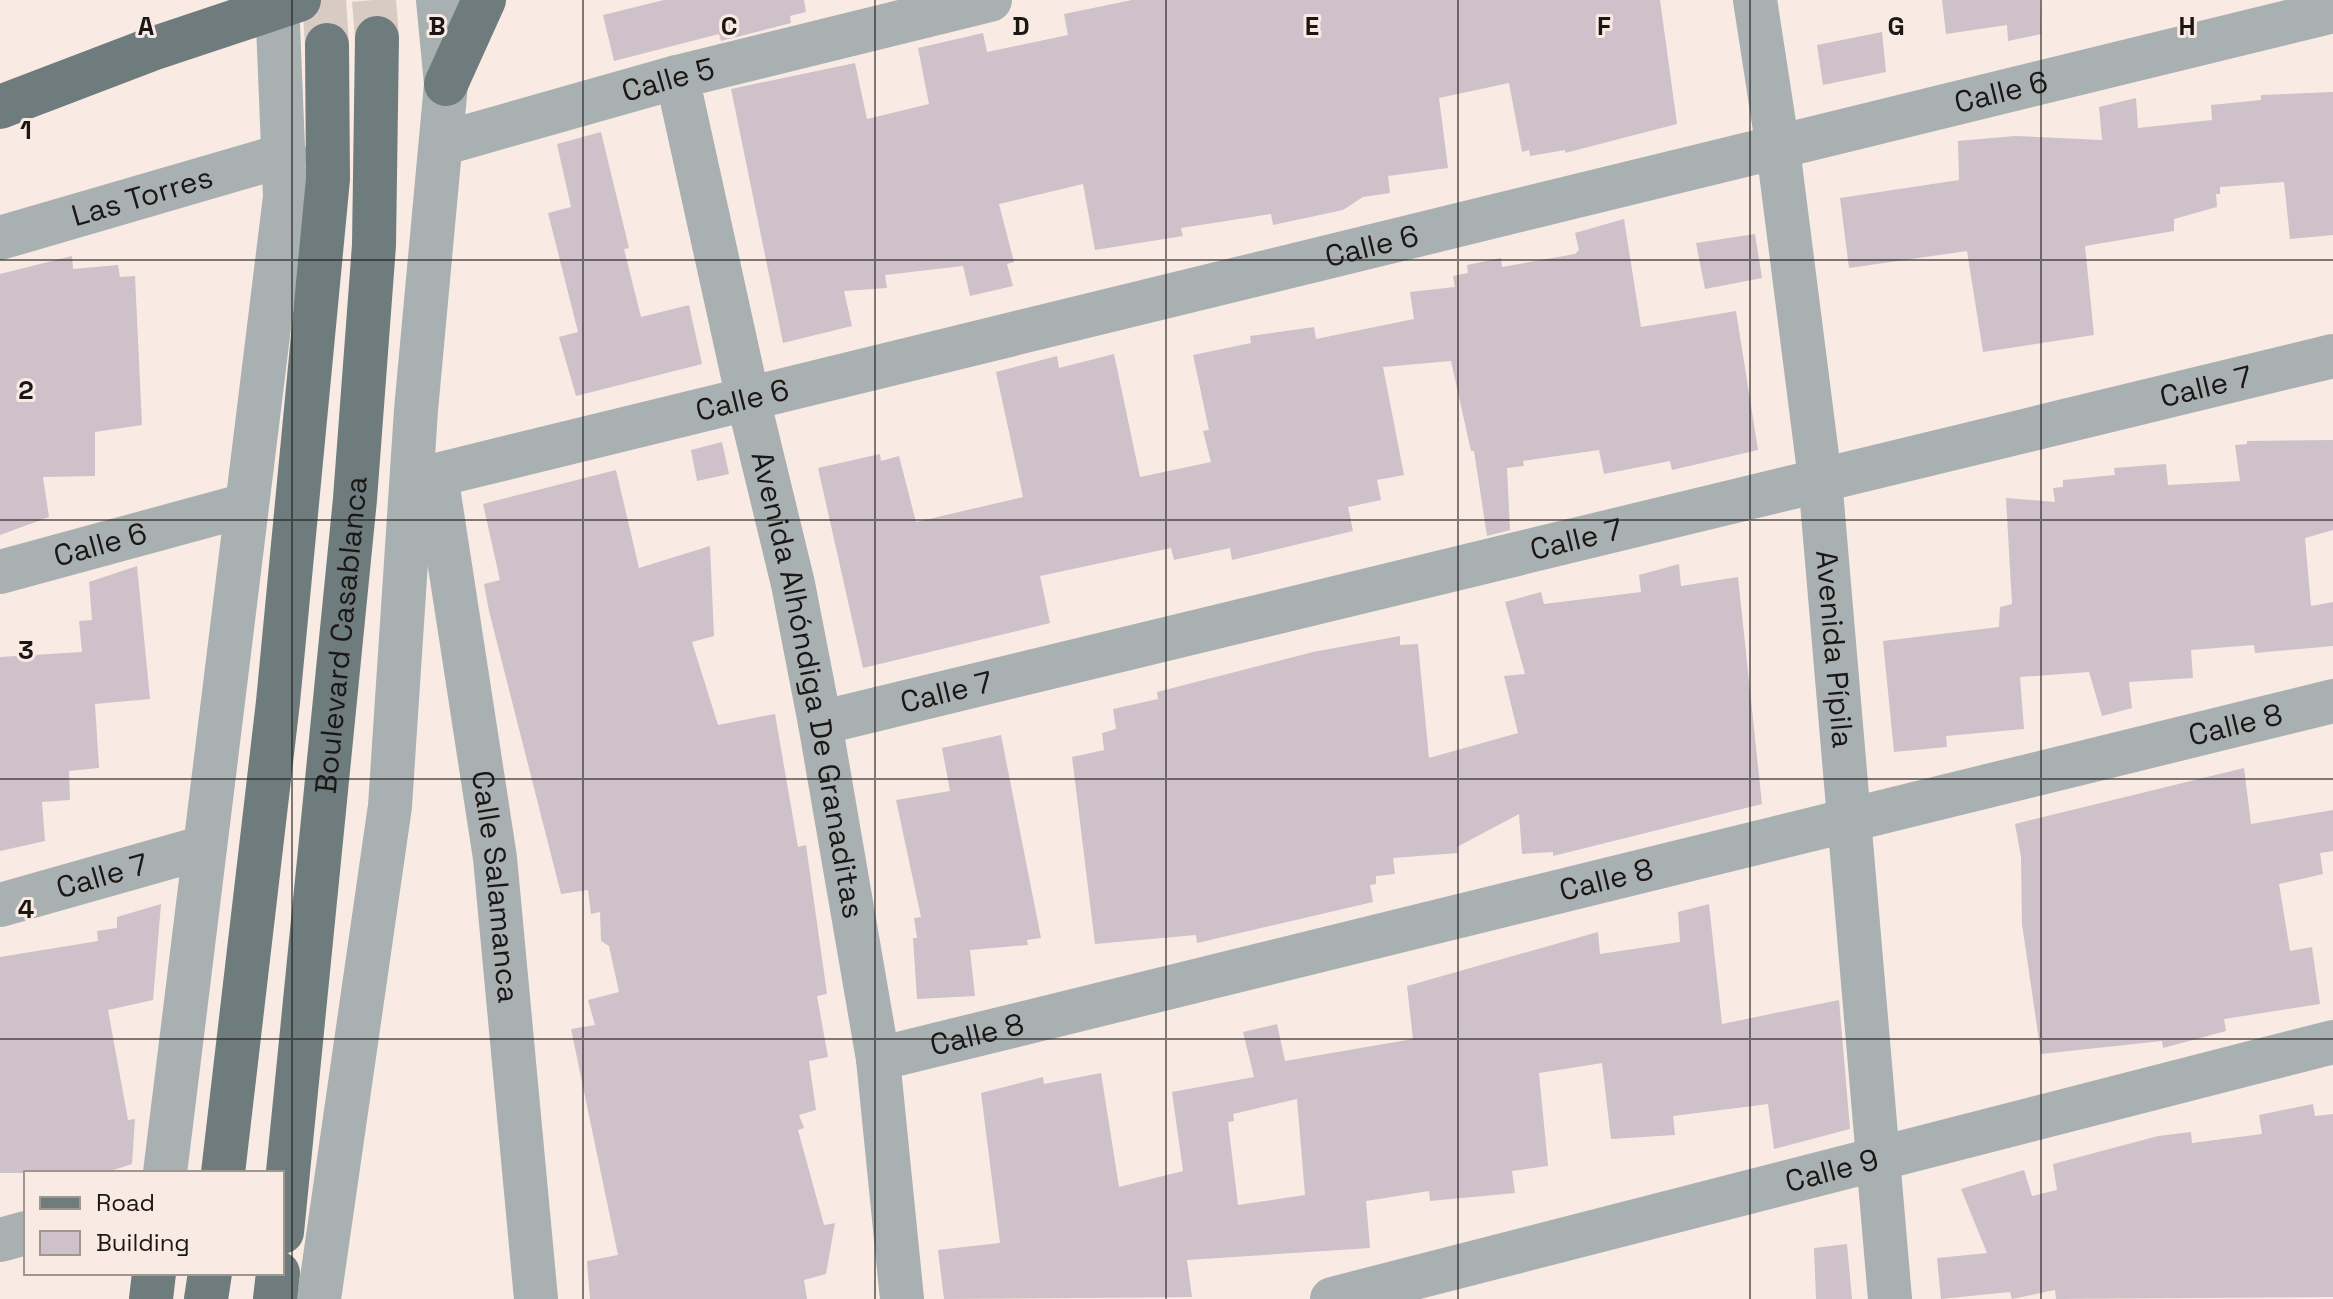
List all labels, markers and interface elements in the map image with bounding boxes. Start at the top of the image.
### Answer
text: A [138,9,155,43]
text: B [428,9,446,43]
text: C [721,9,737,43]
text: D [1012,9,1030,43]
text: E [1305,9,1319,43]
text: F [1597,9,1611,43]
text: G [1887,9,1905,43]
text: H [2178,9,2196,43]
street label: Calle 5 [617,48,718,111]
street label: Calle 6 [1950,61,2052,122]
text: 1 [20,113,32,147]
street label: Las Torres [67,157,217,235]
street label: Calle 6 [1321,215,1422,276]
street label: Calle 7 [2156,356,2256,416]
street label: Calle 6 [691,369,793,430]
text: 2 [18,373,34,407]
street label: Avenida Alhóndiga De Granaditas [742,447,873,921]
street label: Boulevard Casablanca [306,475,376,796]
street label: Calle 7 [1526,509,1626,569]
street label: Calle 6 [49,513,151,575]
street label: Avenida Pípila [1807,548,1863,749]
text: 3 [18,633,34,667]
street label: Calle 7 [896,662,996,722]
street label: Calle 8 [2184,694,2286,755]
street label: Calle Salamanca [463,768,528,1004]
street label: Calle 7 [51,844,152,907]
street label: Calle 8 [1555,849,1657,910]
text: 4 [18,892,34,926]
street label: Calle 8 [926,1004,1028,1064]
street label: Calle 9 [1781,1139,1883,1201]
legend [24,1171,284,1275]
text: Road [96,1187,155,1218]
text: Building [96,1227,190,1258]

